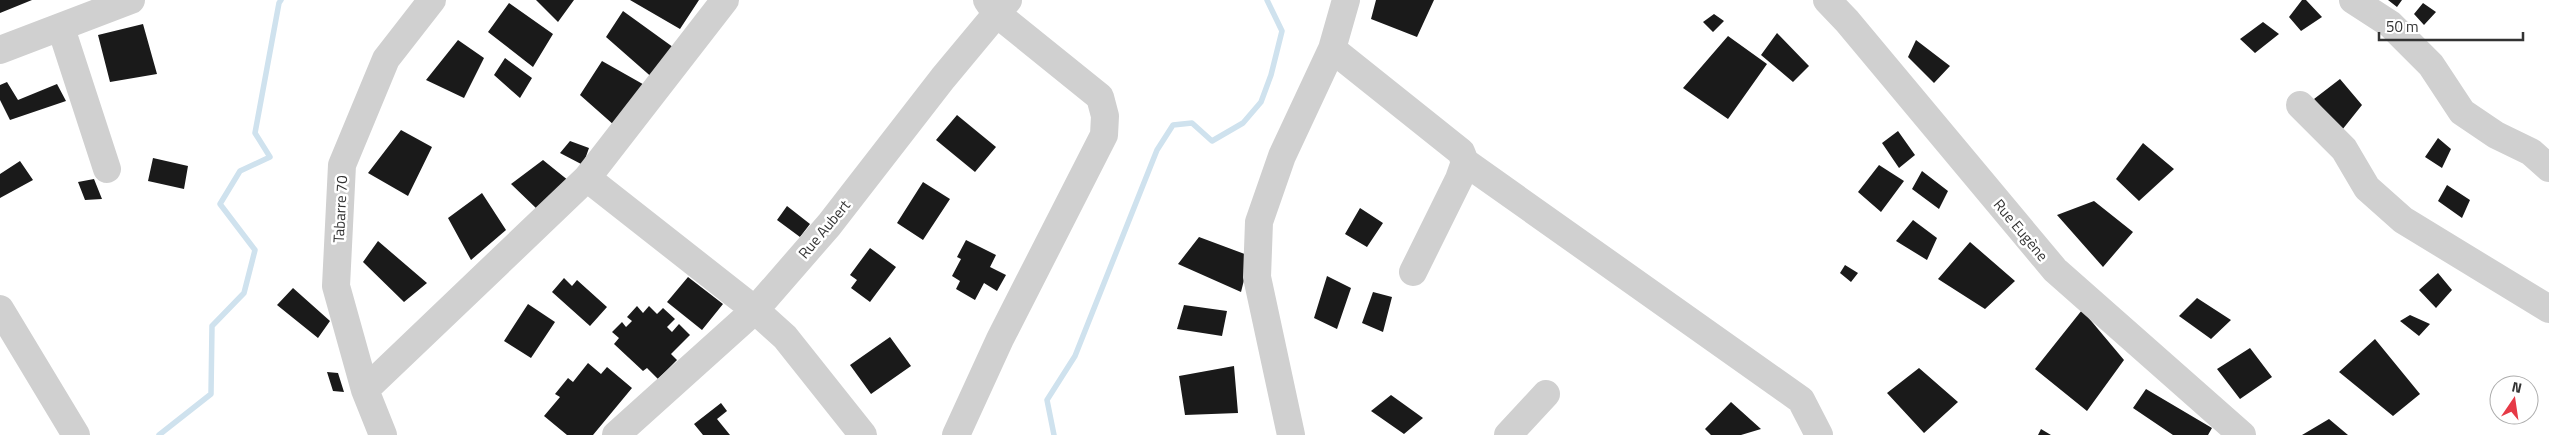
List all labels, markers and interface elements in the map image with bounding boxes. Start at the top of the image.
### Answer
scale bar [2379,10,2523,42]
text: 50 m [2386,15,2419,38]
street label: Tabarre 70 [327,175,353,243]
street label: Rue Aubert [792,194,856,264]
street label: Rue Eugène [1988,194,2054,266]
north arrow [2489,375,2539,425]
text: N [2510,376,2524,398]

